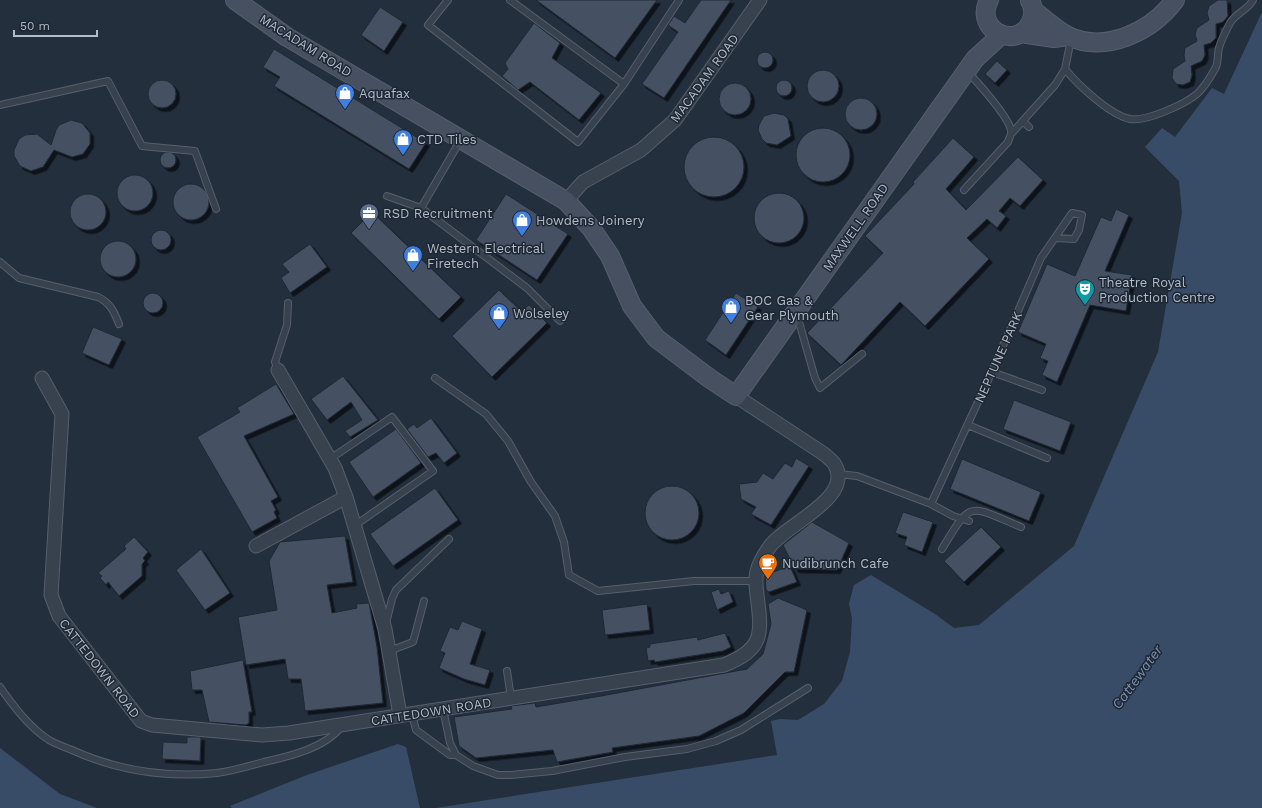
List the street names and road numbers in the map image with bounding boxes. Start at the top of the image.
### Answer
street label: MACADAM ROAD [257,11,355,80]
street label: MACADAM ROAD [667,31,742,126]
street label: MAXWELL ROAD [820,181,891,274]
street label: NEPTUNE PARK [972,309,1025,405]
street label: CATTEDOWN ROAD [56,616,143,721]
street label: CATTEDOWN ROAD [370,695,492,728]

